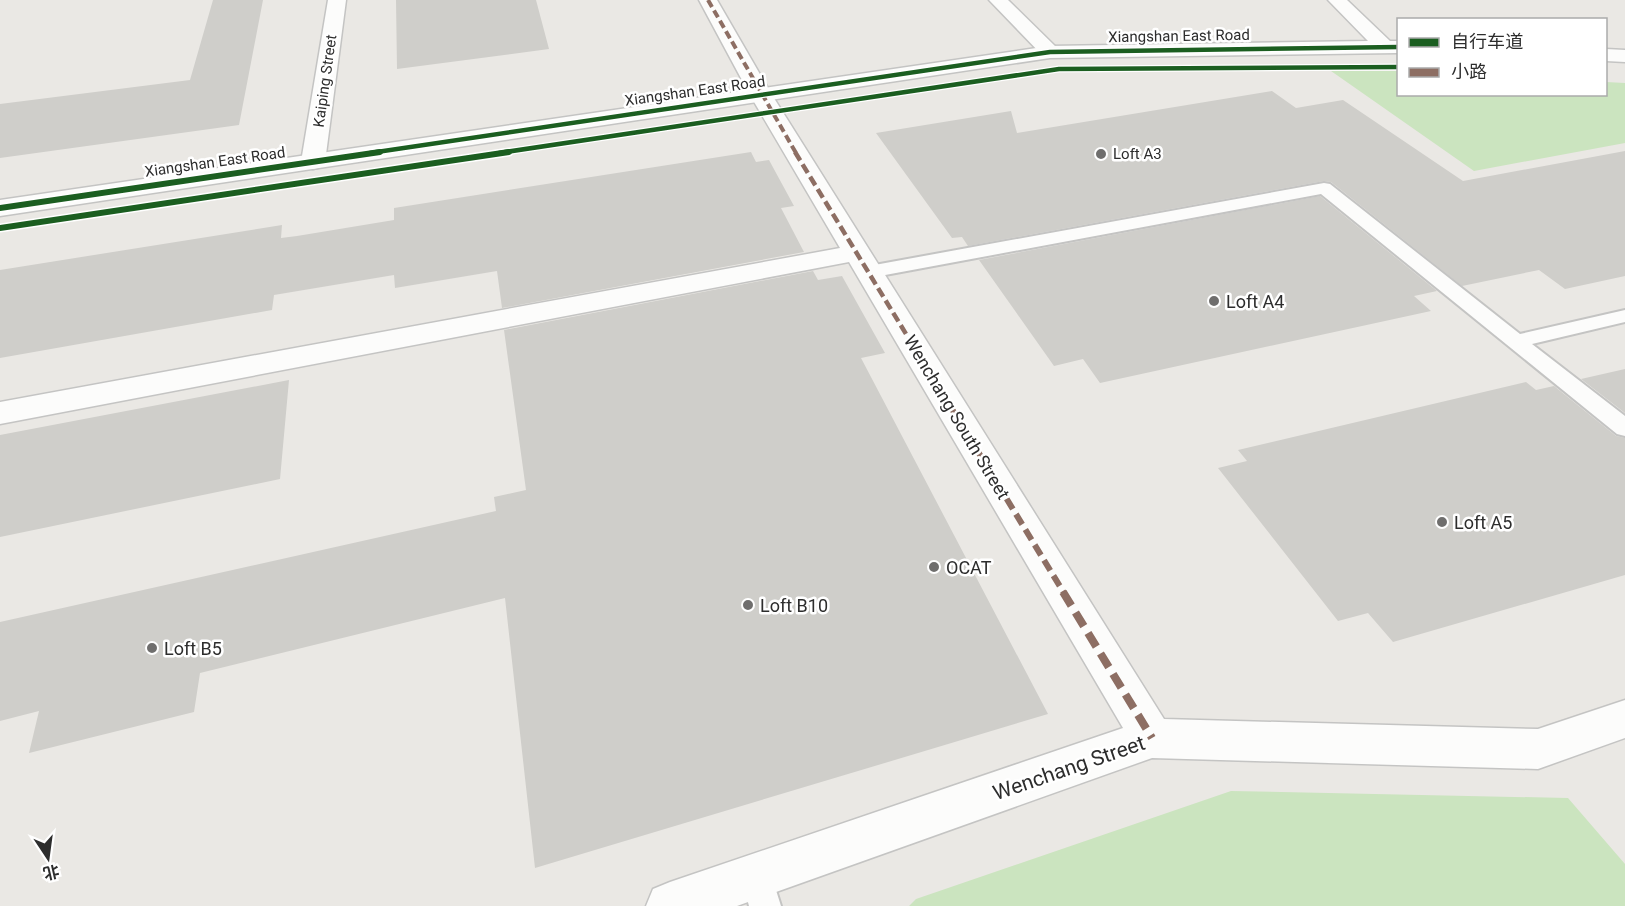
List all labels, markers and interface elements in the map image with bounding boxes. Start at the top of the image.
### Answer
legend [1397,18,1607,96]
street label: Xiangshan East Road [1108,26,1250,46]
text: 自行车道 [1451,31,1523,52]
street label: Kaiping Street [310,33,340,128]
text: 小路 [1451,61,1487,82]
street label: Xiangshan East Road [624,72,766,110]
street label: Xiangshan East Road [144,143,286,181]
place label: Loft A3 [1113,145,1162,163]
marker: Loft A3 [1094,147,1108,161]
place label: Loft A4 [1226,291,1284,312]
marker: Loft A4 [1207,294,1221,308]
street label: Wenchang South Street [900,331,1014,503]
place label: Loft A5 [1454,512,1512,533]
marker: Loft A5 [1435,515,1449,529]
place label: OCAT [946,557,992,578]
marker: OCAT [927,560,941,574]
place label: Loft B10 [760,595,828,616]
marker: Loft B10 [741,598,755,612]
place label: Loft B5 [164,638,222,659]
marker: Loft B5 [145,641,159,655]
street label: Wenchang Street [990,731,1148,805]
north arrow [18,828,78,888]
text: 北 [41,861,61,883]

